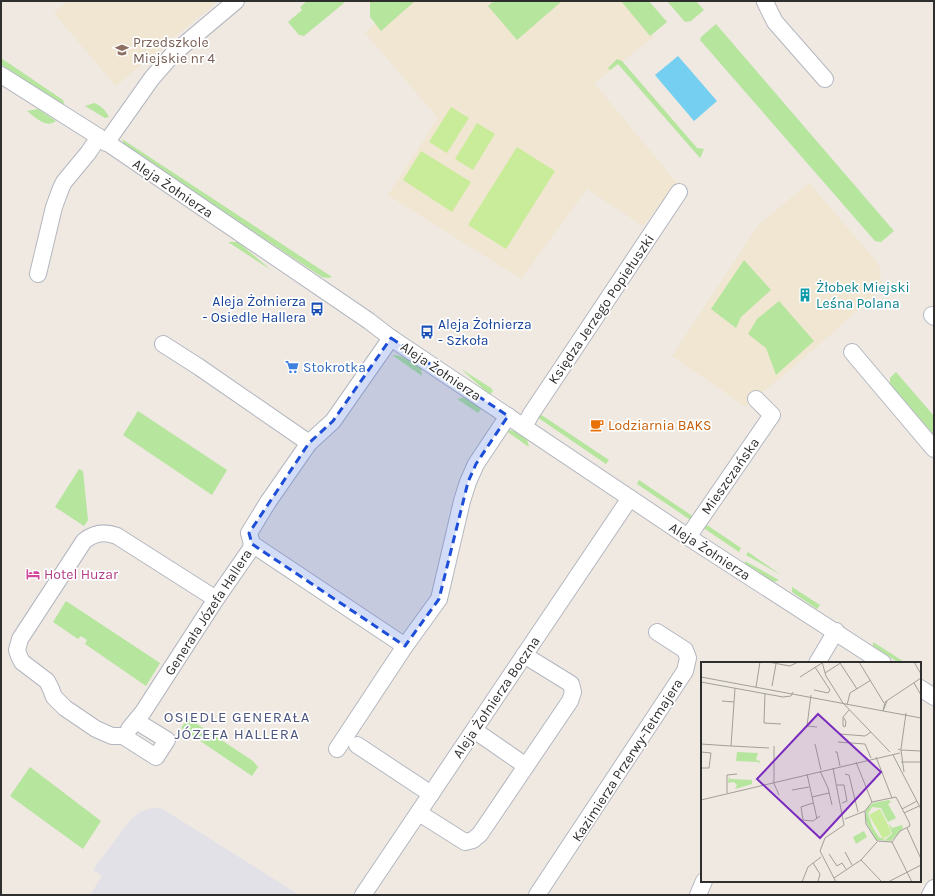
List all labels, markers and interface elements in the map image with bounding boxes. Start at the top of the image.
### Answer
place label: Przedszkole Miejskie nr 4 [133,34,215,67]
school or university icon: Przedszkole Miejskie nr 4 [114,42,130,58]
street label: Aleja Żołnierza [129,155,216,222]
street label: Księdza Jerzego Popiełuszki [545,231,658,387]
place label: Żłobek Miejski Leśna Polana [816,279,910,312]
building icon: Żłobek Miejski Leśna Polana [797,287,813,303]
place label: Aleja Żołnierza - Osiedle Hallera [202,293,306,326]
bus stop icon: Aleja Żołnierza - Osiedle Hallera [309,301,325,317]
place label: Aleja Żołnierza - Szkoła [438,316,532,349]
bus stop icon: Aleja Żołnierza - Szkoła [419,324,435,340]
street label: Aleja Żołnierza [397,338,484,405]
supermarket icon: Stokrotka [284,359,300,375]
place label: Stokrotka [303,359,366,376]
cafe icon: Lodziarnia BAKS [589,417,605,433]
place label: Lodziarnia BAKS [608,417,711,434]
street label: Mieszczańska [698,434,763,518]
street label: Aleja Żołnierza [666,519,754,584]
street label: Generała Józefa Hallera [161,546,256,679]
hotel icon: Hotel Huzar [25,566,41,582]
place label: Hotel Huzar [44,566,119,583]
street label: Aleja Żołnierza Boczna [449,633,544,761]
inset map [701,662,921,882]
street label: Kazimierza Przerwy-Tetmajera [568,676,687,845]
district label: OSIEDLE GENERAŁA JÓZEFA HALLERA [164,708,310,743]

